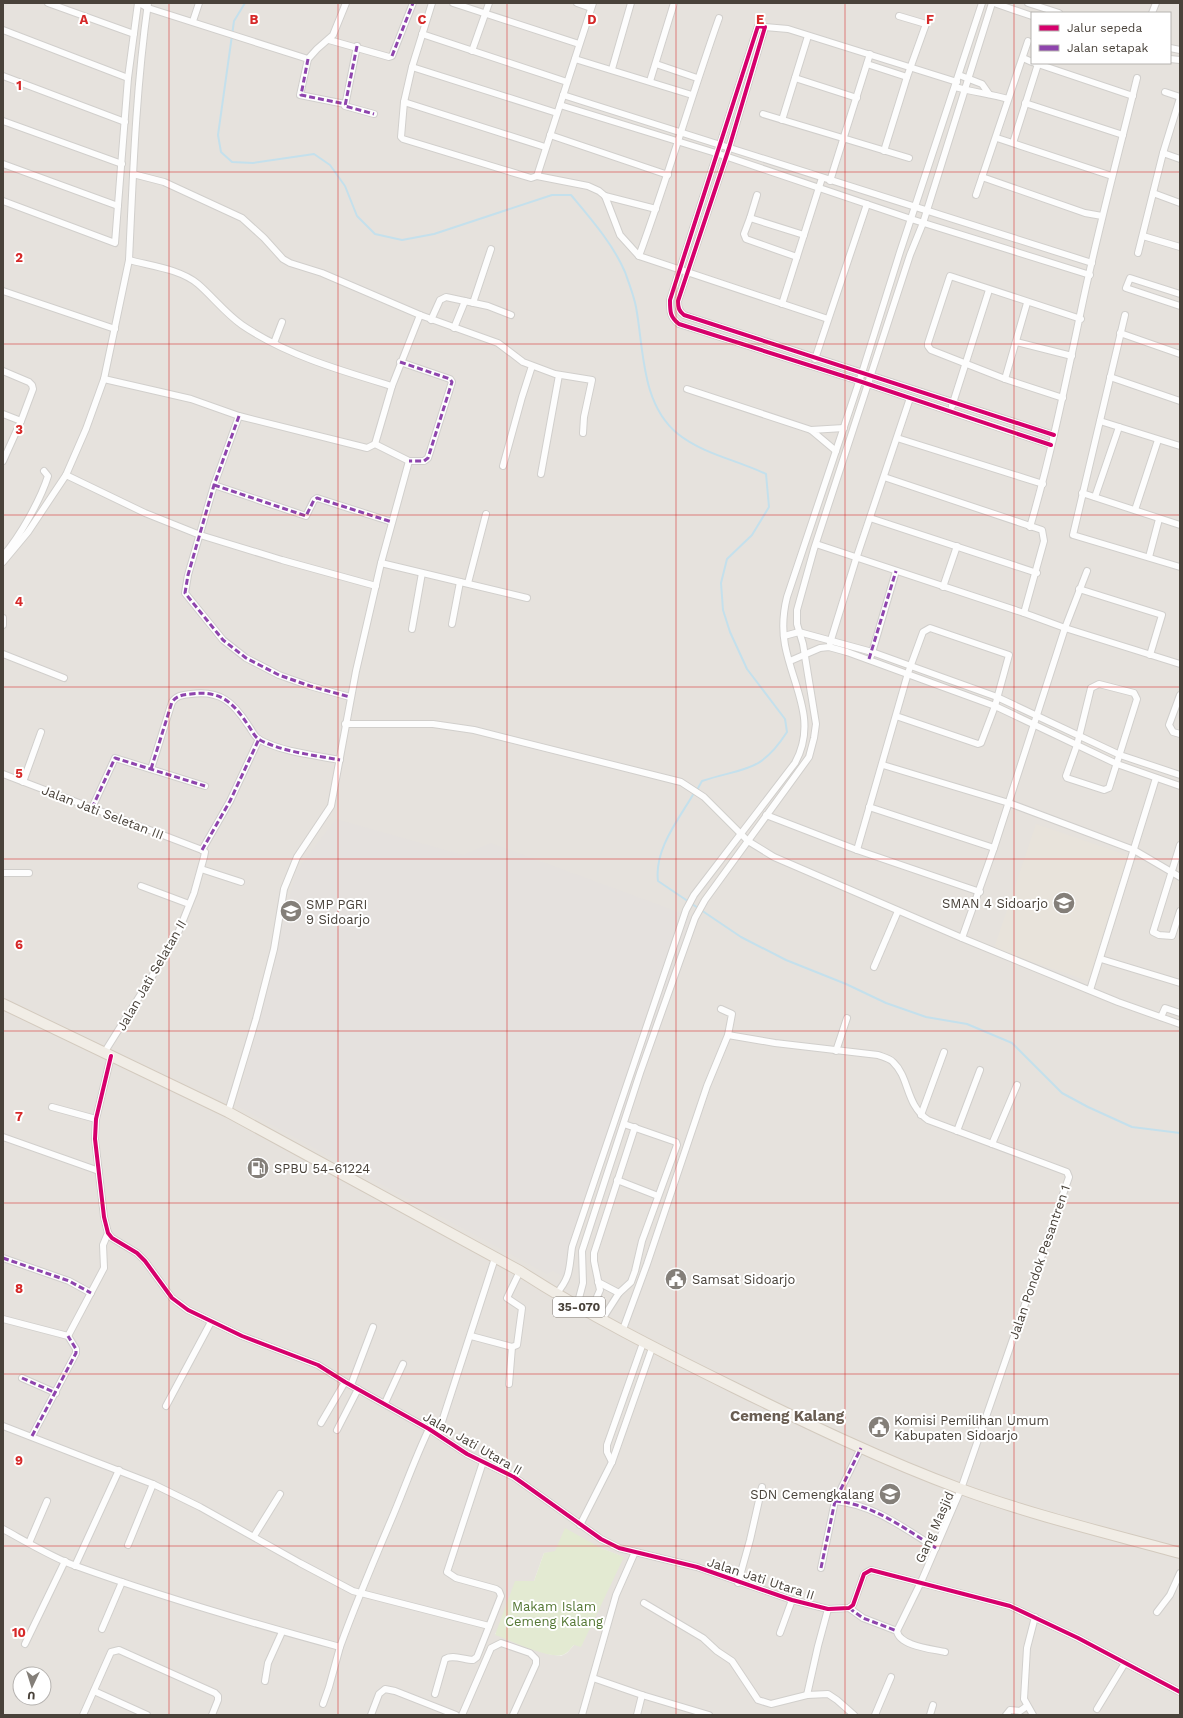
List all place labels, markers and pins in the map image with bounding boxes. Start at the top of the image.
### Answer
school or university icon: SMAN 4 Sidoarjo [1051,890,1077,916]
place label: SMAN 4 Sidoarjo [942,896,1048,911]
place label: SMP PGRI 9 Sidoarjo [306,897,370,927]
school or university icon: SMP PGRI 9 Sidoarjo [278,898,304,924]
fuel station icon: SPBU 54-61224 [245,1155,271,1181]
place label: SPBU 54-61224 [274,1161,370,1176]
public building icon: Samsat Sidoarjo [663,1266,689,1292]
place label: Samsat Sidoarjo [692,1272,796,1287]
place label: Komisi Pemilihan Umum Kabupaten Sidoarjo [894,1413,1049,1443]
public building icon: Komisi Pemilihan Umum Kabupaten Sidoarjo [866,1414,892,1440]
school or university icon: SDN Cemengkalang [877,1481,903,1507]
place label: SDN Cemengkalang [750,1487,874,1502]

